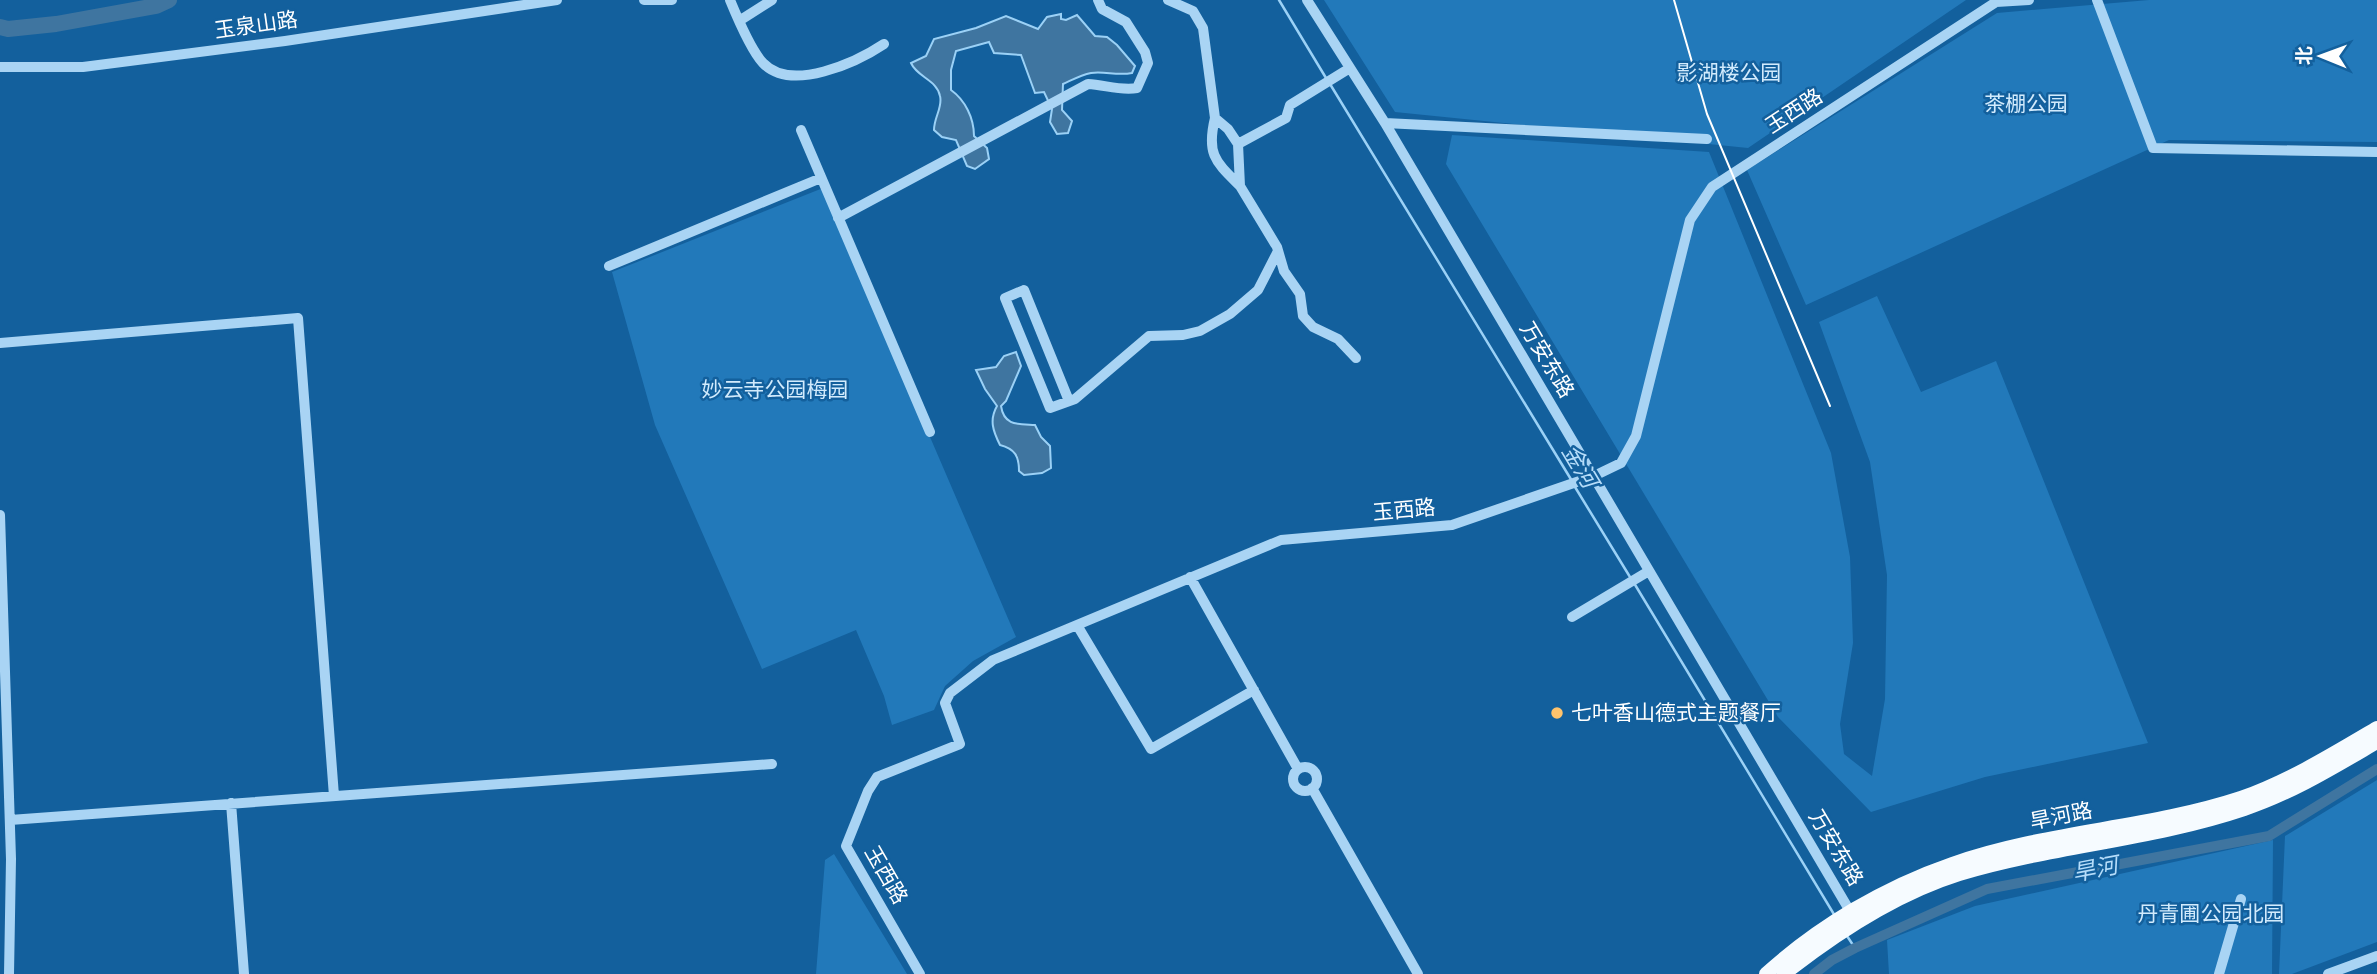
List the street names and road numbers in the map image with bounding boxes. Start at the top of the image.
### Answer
street label: 玉泉山路 [213,6,299,43]
street label: 玉西路 [1761,83,1827,138]
street label: 万安东路 [1515,317,1580,402]
street label: 玉西路 [1371,494,1436,525]
street label: 旱河路 [2028,797,2094,834]
street label: 万安东路 [1804,805,1869,890]
street label: 玉西路 [860,841,913,908]

